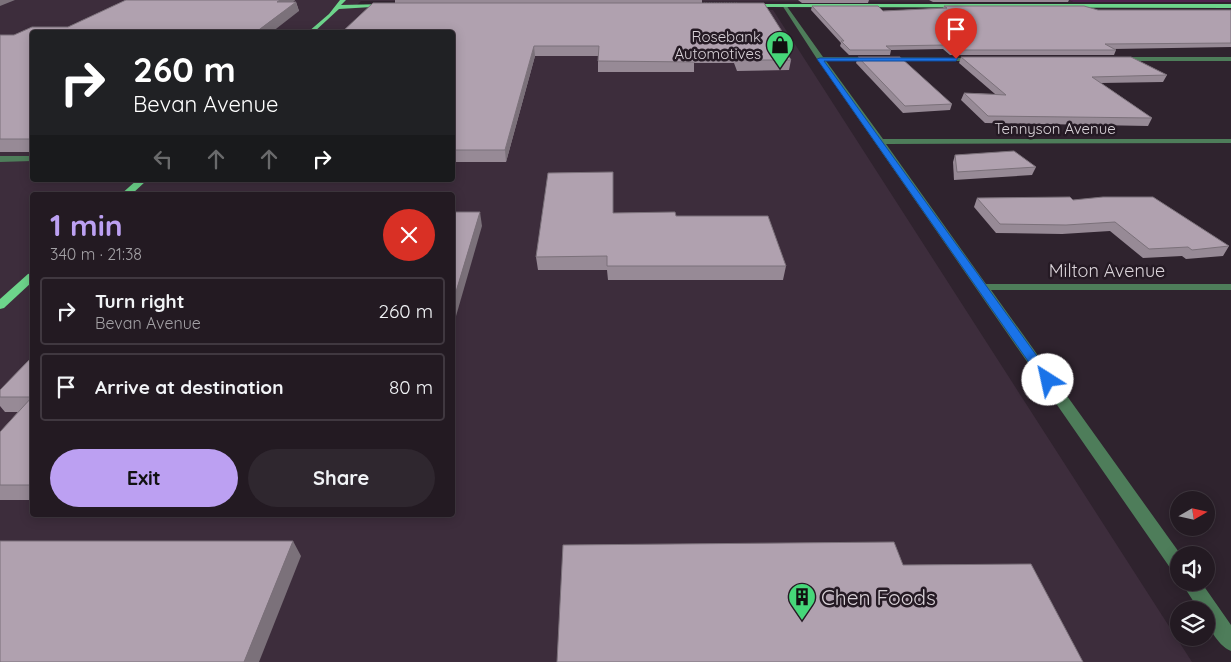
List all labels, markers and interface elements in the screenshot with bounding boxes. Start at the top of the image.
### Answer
pin [935,8,977,59]
icon: arrive [942,15,970,43]
place label: Rosebank Automotives [674,27,761,63]
shop icon: Rosebank Automotives [765,30,795,69]
text: 260 m [133,47,236,91]
icon: right [50,50,115,115]
text: Bevan Avenue [133,90,279,118]
street label: Tennyson Avenue [994,119,1116,138]
icon: left [149,145,177,173]
icon: ahead [202,145,230,173]
icon: ahead [255,145,283,173]
icon: right [308,145,336,173]
text: 1 min [50,206,123,244]
button: close [383,209,435,261]
text: 340 m · 21:38 [50,244,142,264]
street label: Milton Avenue [1049,259,1165,282]
text: Turn right [95,289,184,313]
icon: right [52,297,80,325]
text: 260 m [378,299,433,323]
text: Bevan Avenue [95,313,201,333]
position arrow [1021,353,1073,405]
icon: arrive [52,373,80,401]
text: Arrive at destination [95,375,284,399]
text: 80 m [389,375,433,399]
button: Exit [50,449,238,507]
button: Share [248,449,435,507]
north arrow [1170,491,1215,536]
map controls [1170,491,1215,646]
button: sound [1170,546,1215,591]
building icon: Chen Foods [787,582,817,621]
place label: Chen Foods [821,584,936,610]
button: layers [1170,601,1215,646]

